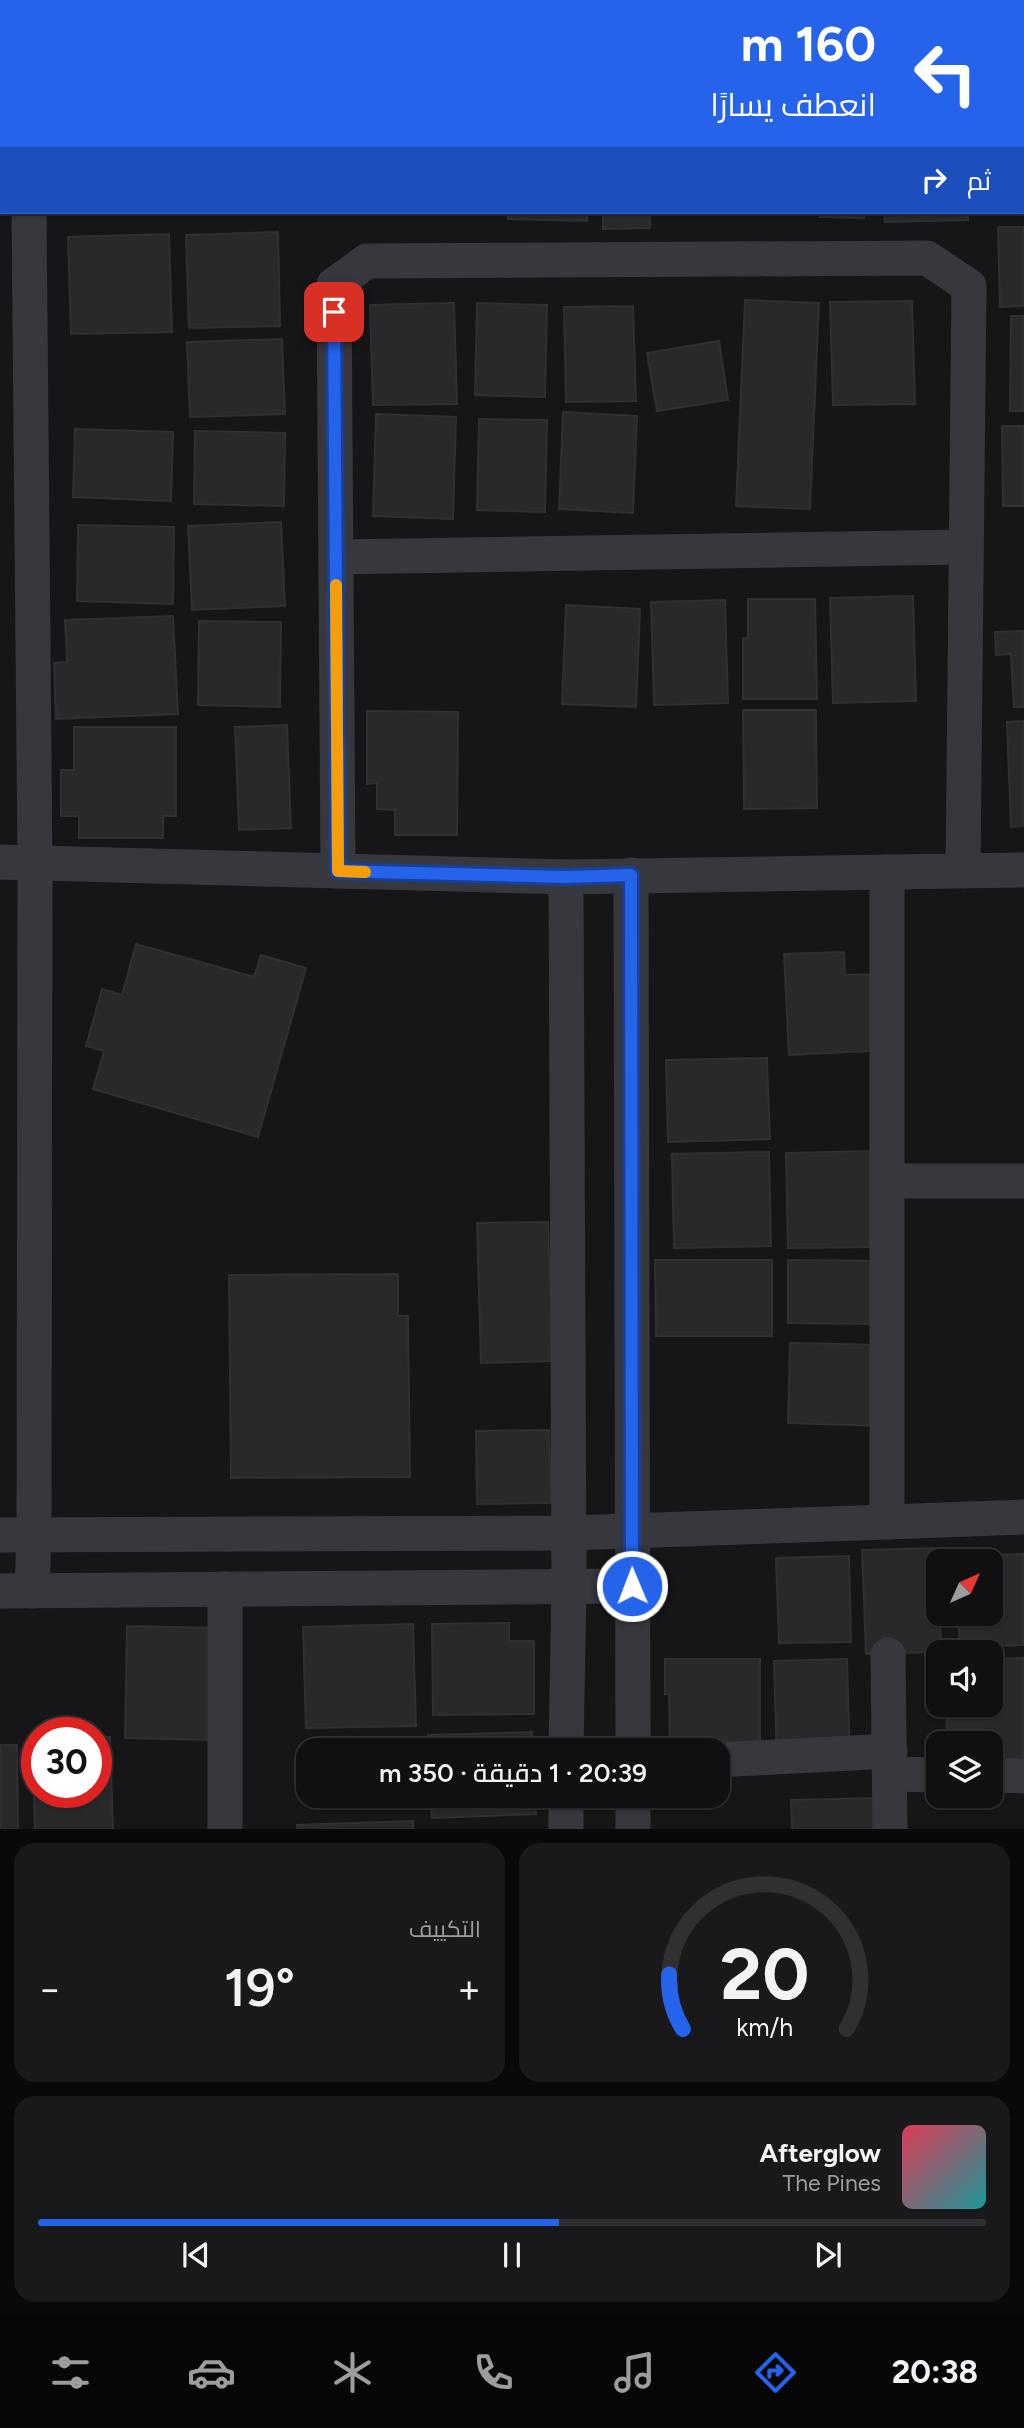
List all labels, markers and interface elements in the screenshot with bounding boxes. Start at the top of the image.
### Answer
text: 160 m [741,14,876,73]
icon: left [900,28,991,119]
text: انعطف يسارًا [710,86,876,124]
icon: right [915,161,953,199]
text: ثم [967,165,991,197]
pin [304,282,364,342]
icon: arrive [315,293,353,331]
position arrow [595,1549,669,1623]
north arrow [926,1549,1003,1626]
map controls [926,1549,1003,1808]
button: sound [926,1640,1003,1717]
speed limit sign: 30 [21,1717,112,1808]
button: layers [926,1731,1003,1808]
text: 20:39 · 1 دقيقة · 350 m [379,1757,647,1789]
text: التكييف [409,1915,481,1943]
text: 20 [720,1930,809,2017]
text: 19° [224,1957,295,2019]
text: − [38,1966,62,2012]
text: + [457,1966,481,2012]
text: km/h [736,2011,793,2041]
text: Afterglow [759,2137,881,2169]
text: The Pines [782,2169,881,2197]
icon: previous [177,2236,215,2274]
icon: pause [493,2236,531,2274]
icon: next [809,2236,847,2274]
icon: filters [46,2348,95,2397]
icon: car [187,2348,236,2397]
icon: climate [328,2348,377,2397]
icon: phone [469,2348,518,2397]
icon: music [610,2348,659,2397]
icon: directions [751,2348,800,2397]
text: 20:38 [892,2353,978,2391]

